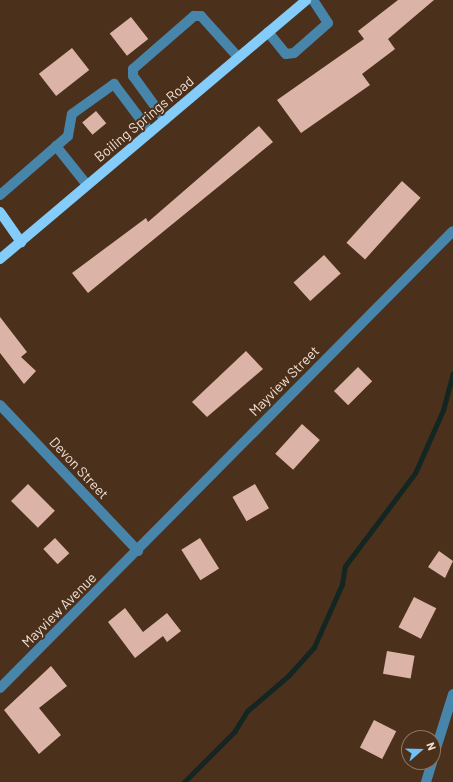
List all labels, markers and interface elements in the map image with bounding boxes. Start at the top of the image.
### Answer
street label: Boiling Springs Road [91,73,197,165]
street label: Mayview Street [245,342,323,420]
street label: Devon Street [46,434,112,502]
street label: Mayview Avenue [18,569,100,651]
north arrow [401,730,441,770]
text: N [424,740,439,752]

